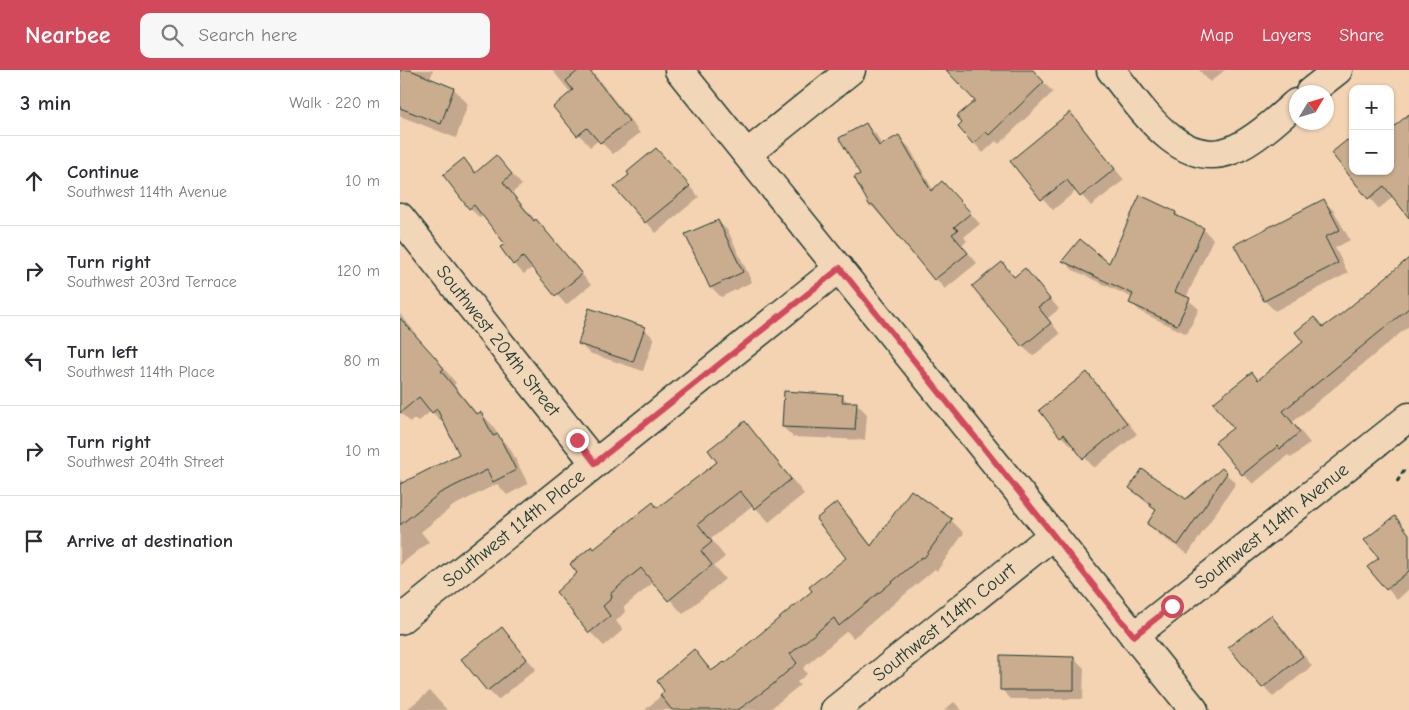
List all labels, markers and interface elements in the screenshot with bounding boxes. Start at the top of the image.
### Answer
search box [140,13,490,58]
text: Nearbee [25,21,110,49]
icon: search [158,21,186,49]
text: Search here [198,24,297,46]
text: Map [1200,25,1234,46]
text: Layers [1262,25,1311,46]
text: Share [1339,25,1384,46]
north arrow [1289,85,1334,130]
map controls [1349,85,1394,175]
button: + [1349,85,1394,130]
text: 3 min [20,91,71,115]
text: Walk · 220 m [289,94,380,112]
button: − [1349,130,1394,175]
text: Continue [67,161,139,183]
icon: ahead [20,167,48,195]
text: 10 m [345,172,380,190]
text: Southwest 114th Avenue [67,183,227,201]
text: Turn right [67,251,151,273]
icon: right [20,257,48,285]
street label: Southwest 204th Street [432,261,565,421]
text: 120 m [337,262,380,280]
text: Southwest 203rd Terrace [67,273,237,291]
text: Turn left [67,341,138,363]
icon: left [20,347,48,375]
text: 80 m [343,352,380,370]
text: Southwest 114th Place [67,363,215,381]
route end [566,429,589,452]
text: Turn right [67,431,151,453]
icon: right [20,437,48,465]
text: 10 m [345,442,380,460]
text: Southwest 204th Street [67,453,224,471]
street label: Southwest 114th Avenue [1190,458,1353,594]
street label: Southwest 114th Place [438,465,589,592]
icon: arrive [20,527,48,555]
text: Arrive at destination [67,530,233,552]
street label: Southwest 114th Court [868,558,1020,686]
route start [1161,595,1184,618]

